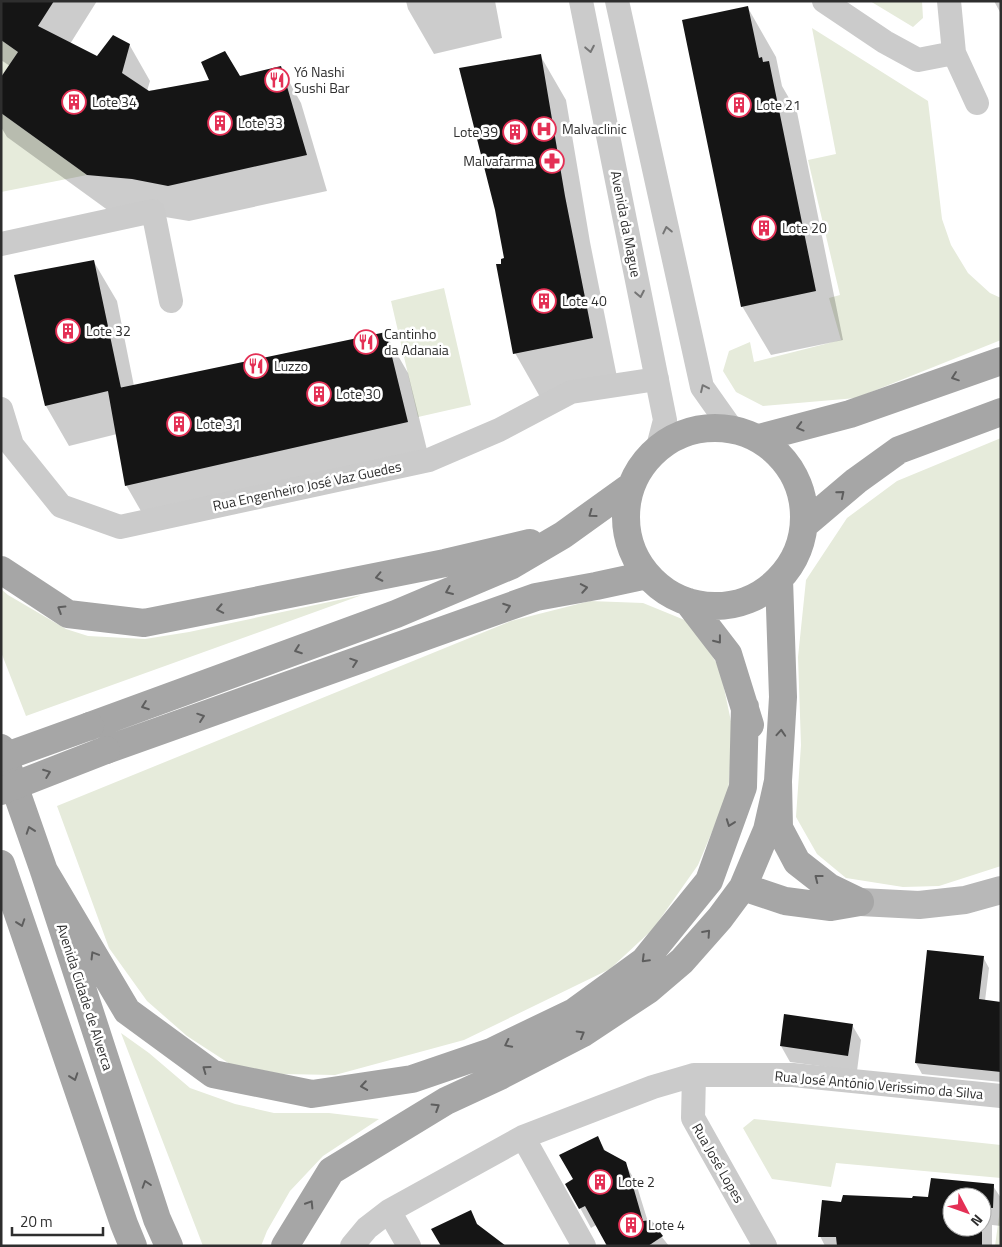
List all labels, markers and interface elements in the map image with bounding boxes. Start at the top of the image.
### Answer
one-way arrow [585,45,595,53]
place label: Yó Nashi Sushi Bar [294,61,350,98]
restaurant icon: Yó Nashi Sushi Bar [264,67,290,93]
building icon: Lote 34 [61,89,87,115]
place label: Lote 34 [92,91,137,112]
building icon: Lote 21 [726,92,752,118]
place label: Lote 21 [756,94,801,115]
building icon: Lote 33 [207,110,233,136]
place label: Lote 33 [238,112,283,133]
hospital icon: Malvaclinic [531,116,557,142]
place label: Malvaclinic [562,118,627,139]
building icon: Lote 39 [502,119,528,145]
place label: Lote 39 [453,121,498,142]
pharmacy icon: Malvafarma [539,148,565,174]
place label: Malvafarma [463,150,534,171]
street label: Avenida da Mague [606,169,647,279]
building icon: Lote 20 [751,215,777,241]
place label: Lote 20 [782,217,827,238]
one-way arrow [663,225,673,234]
building icon: Lote 40 [531,288,557,314]
place label: Lote 40 [562,290,607,311]
one-way arrow [634,290,645,299]
building icon: Lote 32 [55,318,81,344]
place label: Lote 32 [86,320,131,341]
place label: Cantinho da Adanaia [384,323,449,360]
restaurant icon: Cantinho da Adanaia [353,329,379,355]
restaurant icon: Luzzo [243,353,269,379]
place label: Luzzo [274,355,308,376]
one-way arrow [951,371,959,381]
building icon: Lote 30 [306,381,332,407]
place label: Lote 30 [336,383,381,404]
one-way arrow [701,384,711,393]
building icon: Lote 31 [166,411,192,437]
place label: Lote 31 [196,413,241,434]
one-way arrow [796,421,805,432]
street label: Rua Engenheiro José Vaz Guedes [211,455,403,516]
one-way arrow [836,490,845,499]
one-way arrow [589,509,598,517]
one-way arrow [375,571,384,581]
one-way arrow [580,584,589,594]
one-way arrow [445,585,454,596]
one-way arrow [216,603,225,614]
one-way arrow [503,603,511,613]
one-way arrow [57,606,66,616]
one-way arrow [712,635,721,644]
one-way arrow [294,644,303,655]
one-way arrow [350,658,358,668]
one-way arrow [141,700,150,710]
one-way arrow [196,712,205,722]
one-way arrow [776,728,787,736]
one-way arrow [42,769,50,779]
one-way arrow [726,818,736,827]
one-way arrow [26,826,36,834]
one-way arrow [815,876,824,884]
one-way arrow [15,919,25,927]
street label: Avenida Cidade de Alverca [52,921,119,1073]
one-way arrow [702,929,711,938]
one-way arrow [90,952,100,961]
one-way arrow [642,953,651,962]
one-way arrow [576,1030,585,1040]
one-way arrow [504,1038,513,1048]
street label: Rua José António Verissimo da Silva [774,1065,984,1104]
one-way arrow [202,1066,211,1075]
one-way arrow [68,1073,78,1081]
one-way arrow [359,1081,368,1091]
one-way arrow [431,1103,440,1113]
street label: Rua José Lopes [687,1119,750,1207]
building icon: Lote 2 [587,1169,613,1195]
place label: Lote 2 [618,1171,655,1192]
one-way arrow [141,1180,151,1188]
north arrow [942,1187,992,1237]
one-way arrow [304,1201,314,1210]
scale bar [12,1204,104,1236]
text: 20 m [20,1210,53,1233]
text: N [966,1210,988,1231]
building icon: Lote 4 [618,1212,644,1238]
place label: Lote 4 [648,1214,685,1235]

